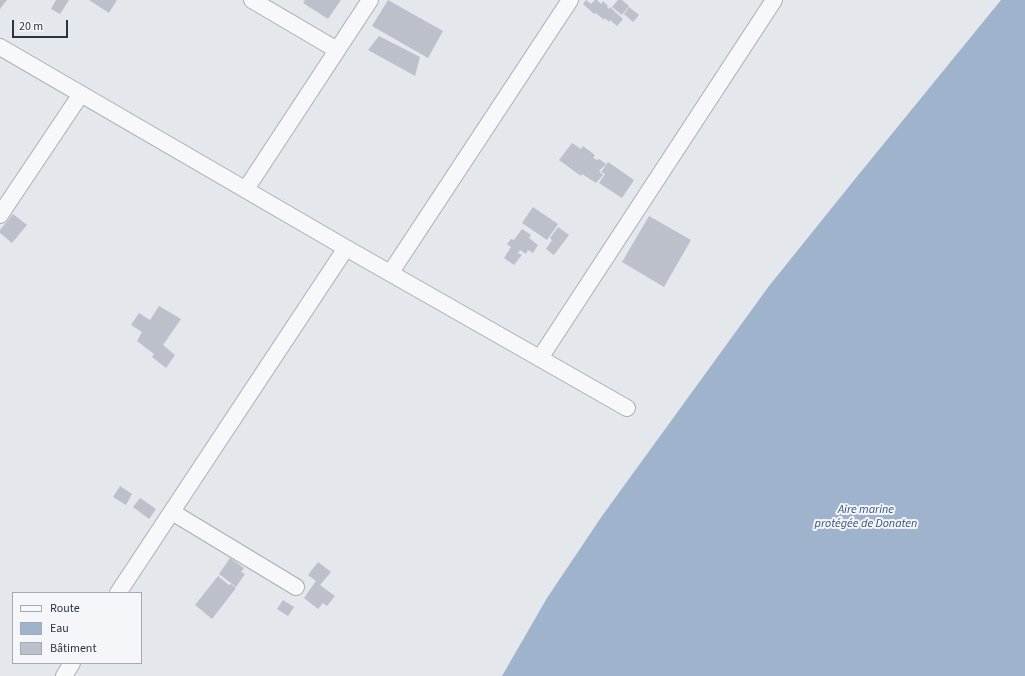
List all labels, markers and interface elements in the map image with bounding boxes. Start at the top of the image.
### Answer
scale bar [14,12,70,38]
text: 20 m [19,18,43,35]
water label: Aire marine protégée de Donaten [815,503,917,531]
legend [12,592,142,664]
text: Route [50,600,80,617]
text: Eau [50,620,69,637]
text: Bâtiment [50,640,96,657]

